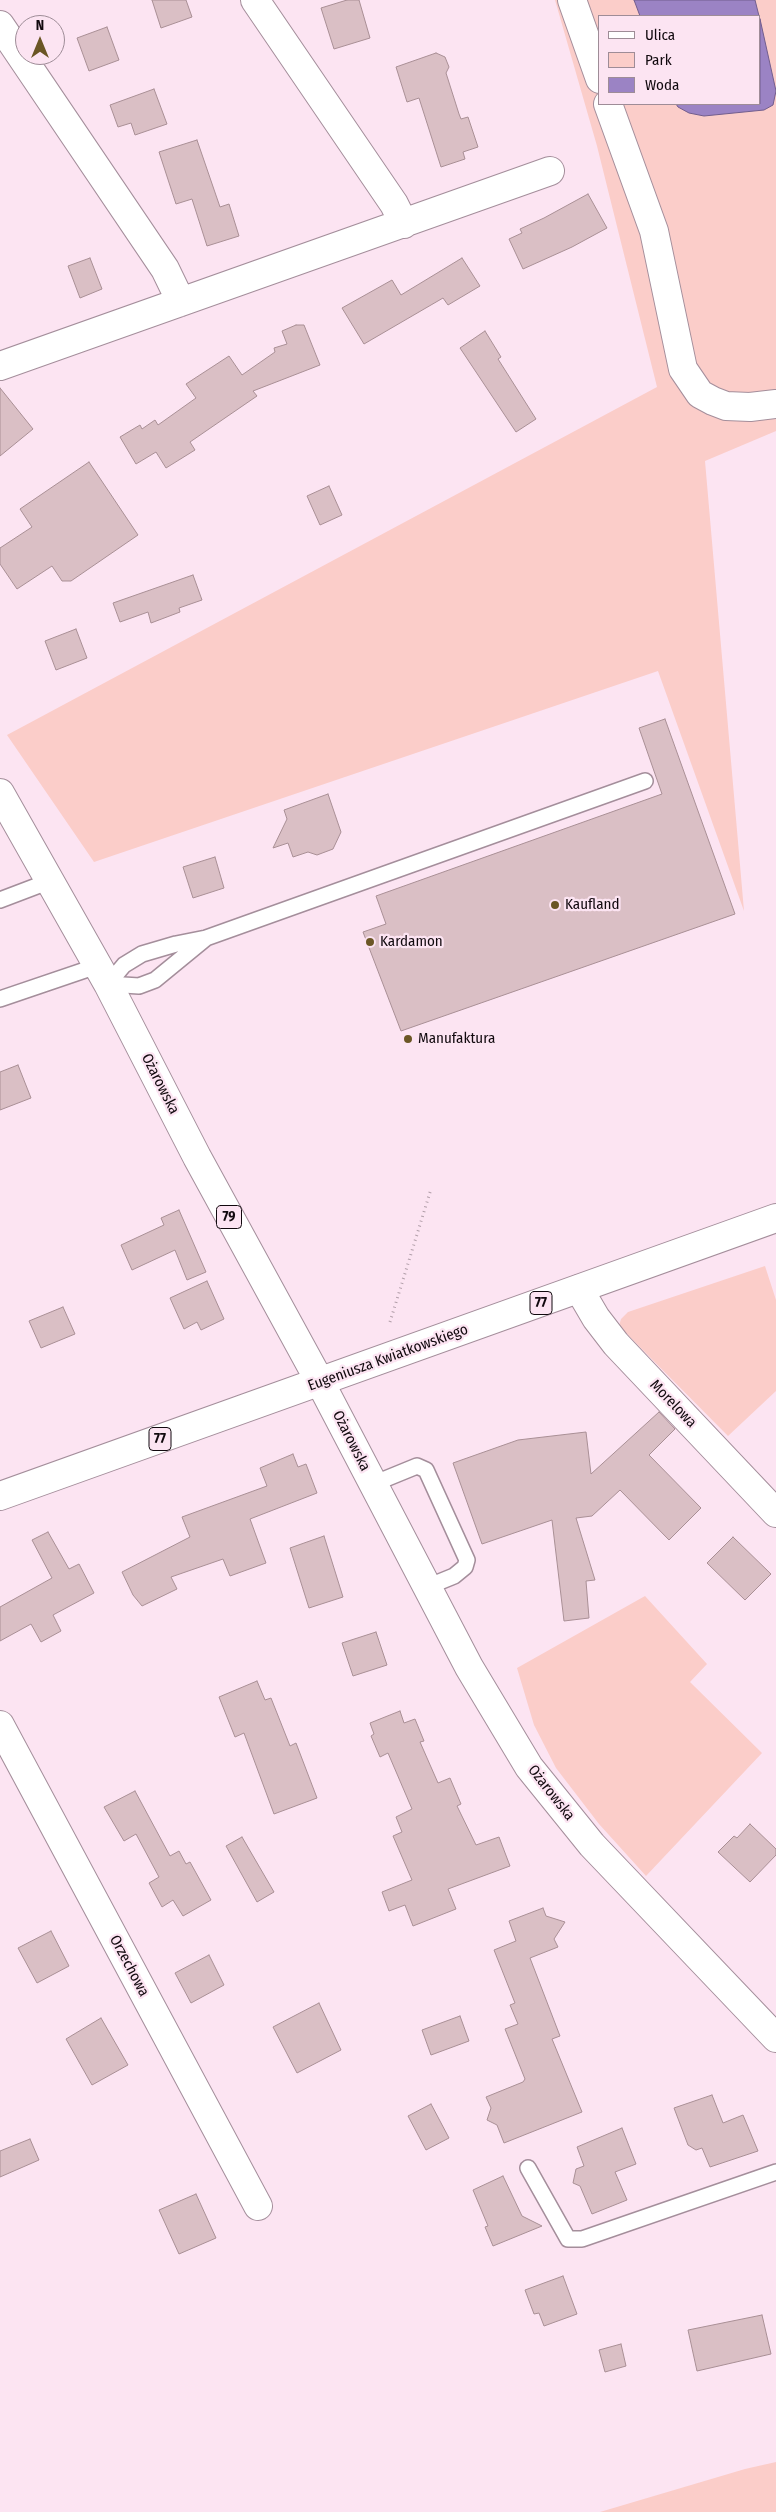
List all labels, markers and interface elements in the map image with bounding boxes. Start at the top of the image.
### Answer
north arrow [15,15,65,65]
legend [598,15,761,105]
text: N [36,17,44,34]
text: Ulica [645,26,675,44]
text: Park [645,51,672,69]
text: Woda [645,76,679,94]
place label: Kaufland [565,896,619,914]
marker: Kaufland [549,899,561,911]
place label: Kardamon [380,933,443,951]
marker: Kardamon [364,936,376,948]
place label: Manufaktura [418,1030,495,1048]
marker: Manufaktura [402,1033,414,1045]
street label: Ożarowska [137,1051,183,1117]
road number: 79 [216,1206,242,1228]
road number: 77 [530,1292,552,1315]
street label: Eugeniusza Kwiatkowskiego [306,1321,470,1395]
street label: Morelowa [646,1376,700,1432]
street label: Ożarowska [328,1408,374,1474]
road number: 77 [149,1428,171,1450]
street label: Ożarowska [524,1762,578,1824]
street label: Orzechowa [105,1932,153,2000]

